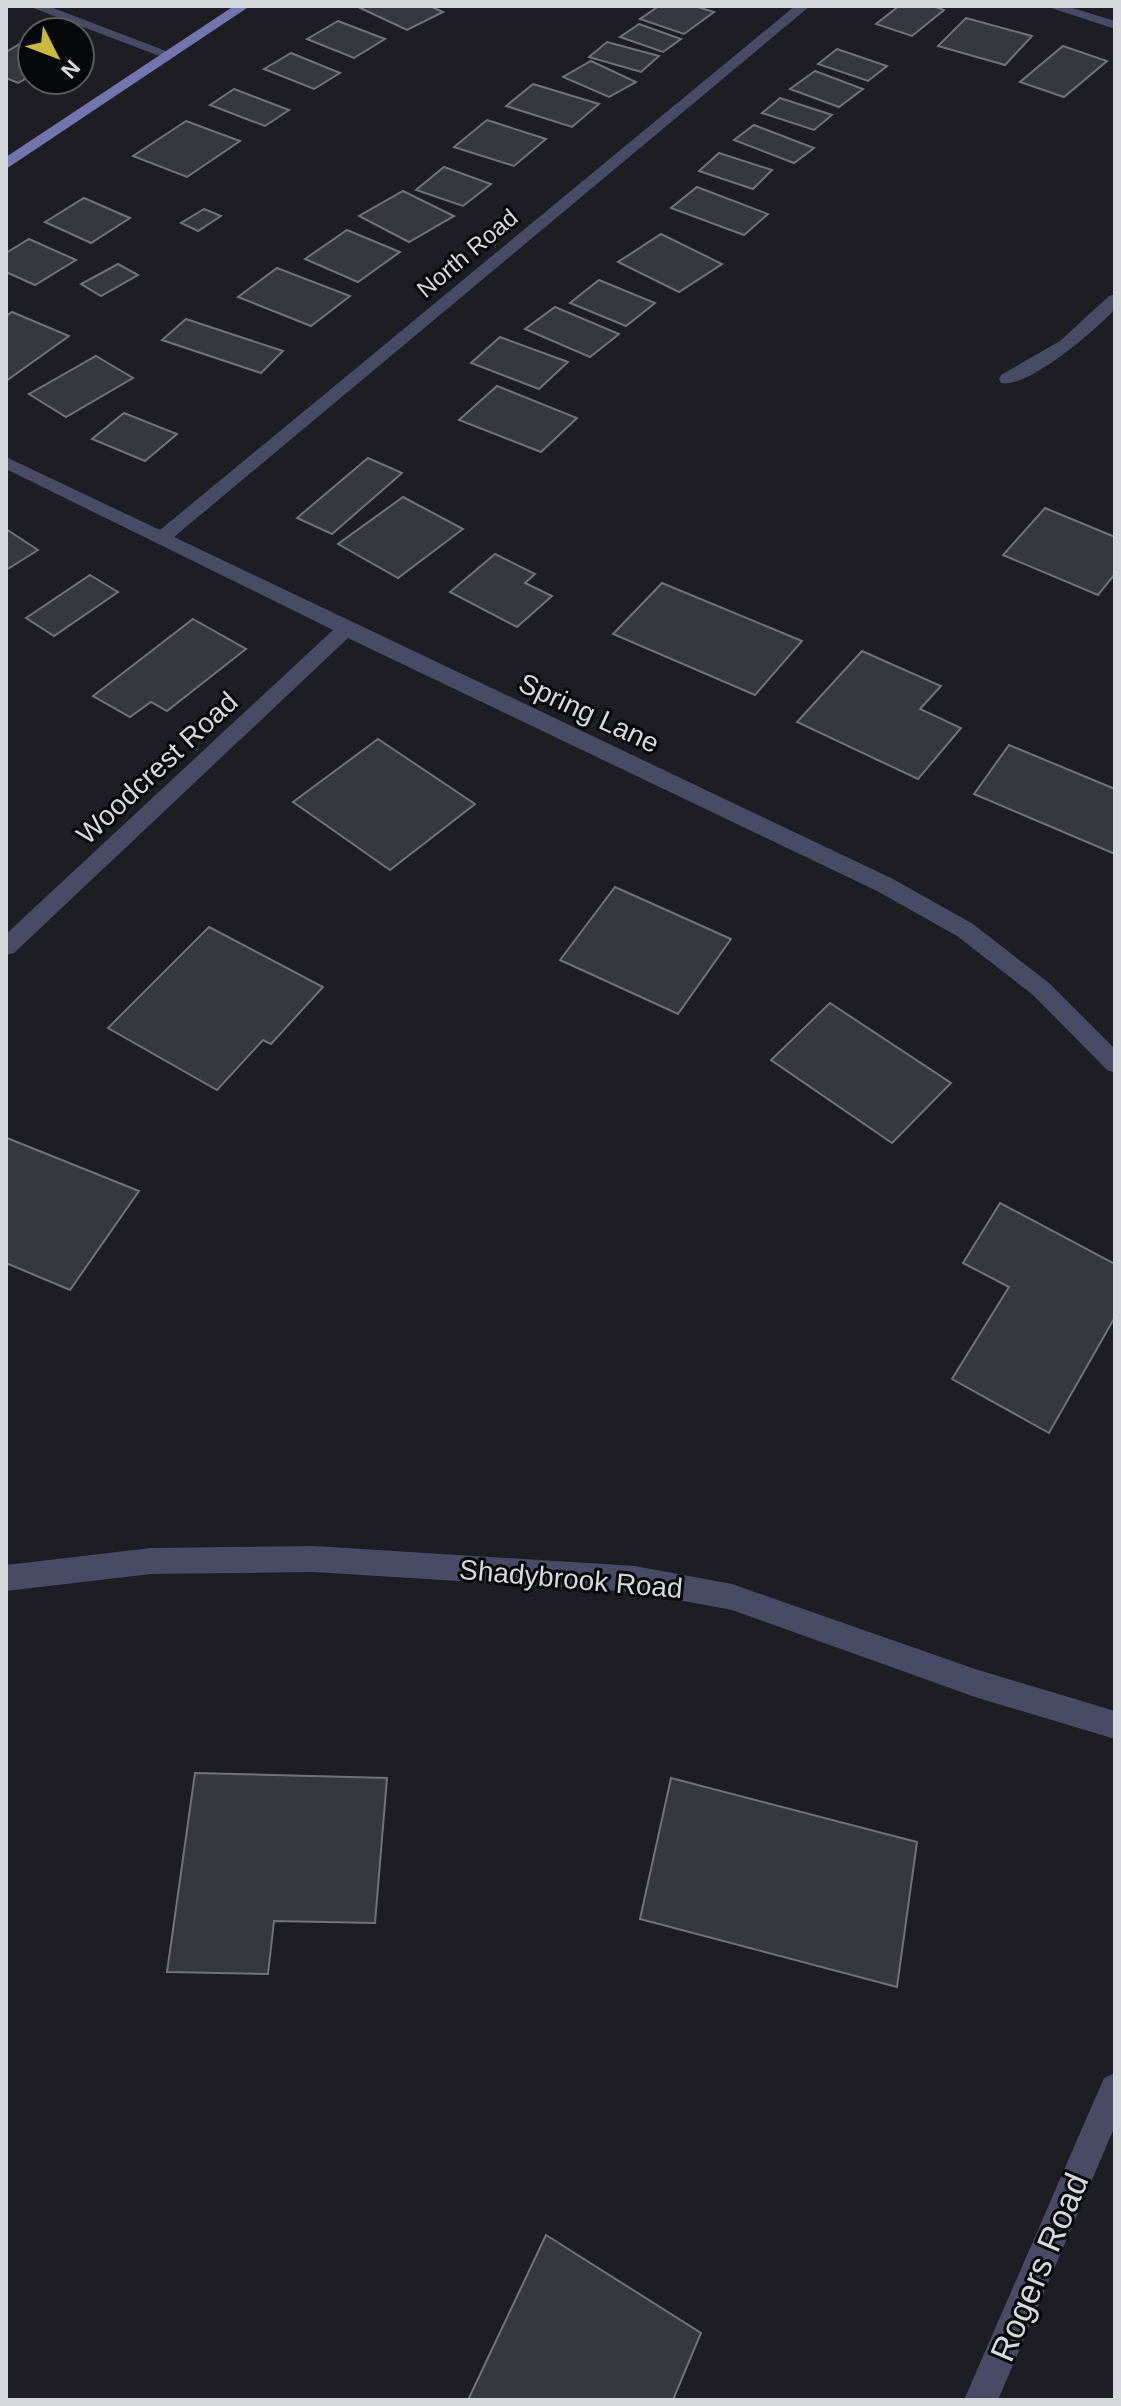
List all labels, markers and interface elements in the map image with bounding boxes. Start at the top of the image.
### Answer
north arrow [16,16,96,96]
text: N [56,55,85,83]
street label: North Road [411,203,523,303]
street label: Spring Lane [514,667,664,759]
street label: Woodcrest Road [70,686,244,850]
street label: Shadybrook Road [458,1554,684,1604]
street label: Rogers Road [982,2167,1096,2367]

